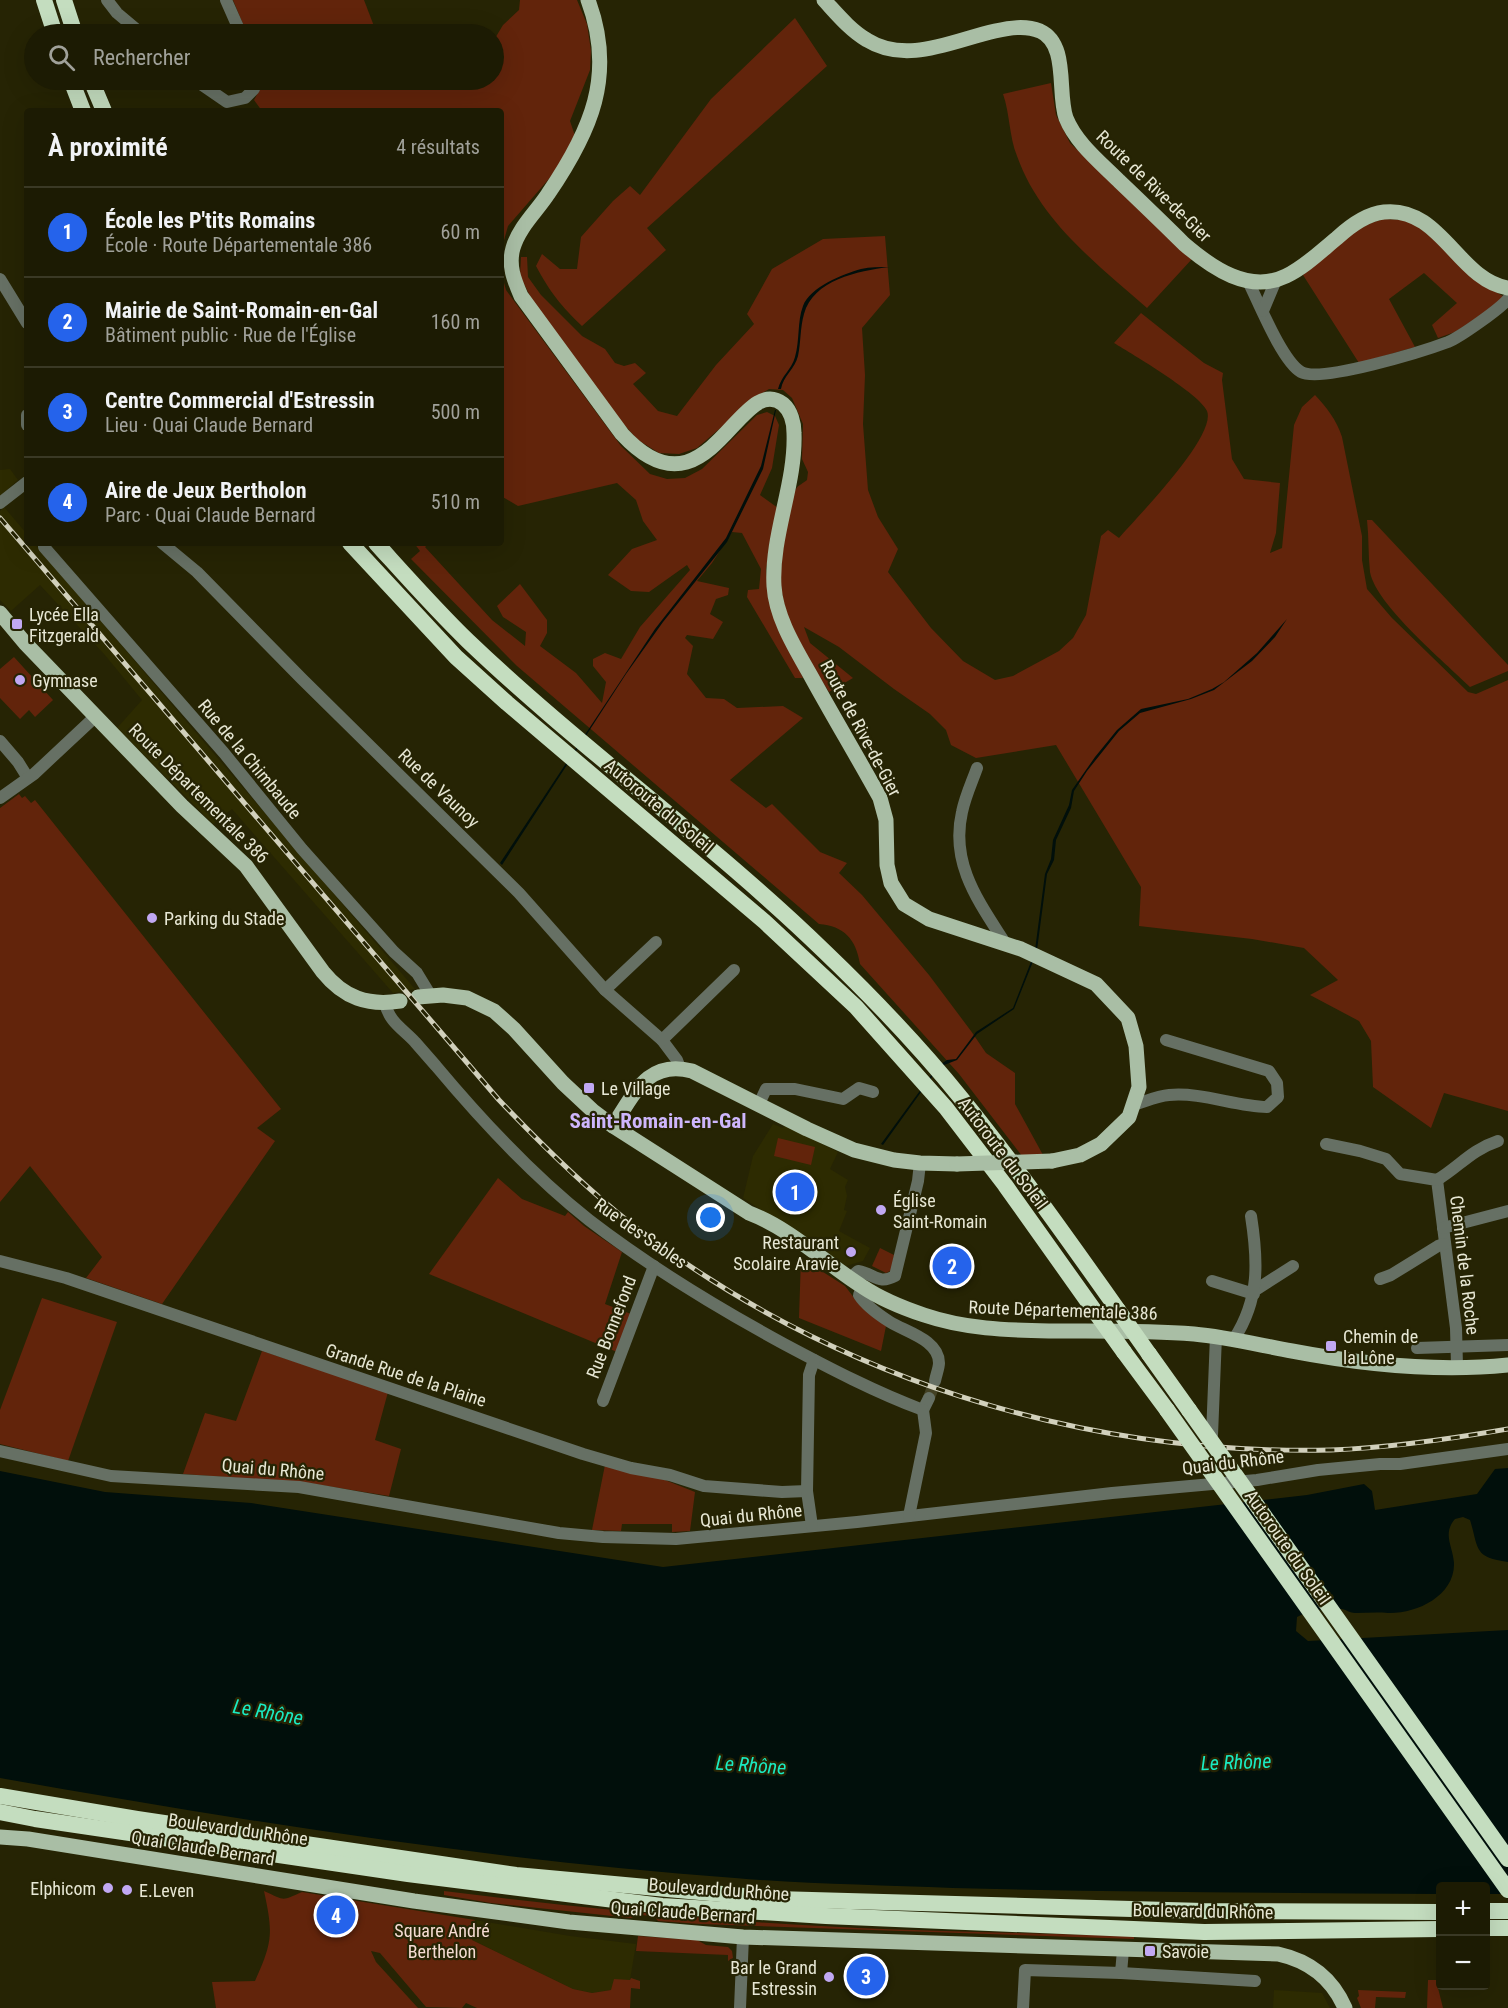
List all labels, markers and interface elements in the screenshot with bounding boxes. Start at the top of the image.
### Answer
search box [24,24,504,90]
icon: search [45,41,78,74]
text: Rechercher [93,45,190,70]
street label: Route de Rive-de-Gier [1092,126,1216,246]
text: À proximité [48,132,168,162]
text: 4 résultats [396,135,480,159]
text: École les P'tits Romains [105,208,315,233]
text: 1 [62,220,73,244]
text: 60 m [441,220,480,244]
text: École · Route Départementale 386 [105,233,372,257]
text: Mairie de Saint-Romain-en-Gal [105,298,378,323]
text: 2 [62,310,73,334]
text: 160 m [431,310,480,334]
text: Bâtiment public · Rue de l'Église [105,323,356,347]
text: Centre Commercial d'Estressin [105,388,375,413]
text: 3 [62,400,73,424]
text: 500 m [431,400,480,424]
text: Lieu · Quai Claude Bernard [105,413,313,437]
text: Aire de Jeux Bertholon [105,478,307,503]
text: 4 [62,490,73,514]
text: 510 m [431,490,480,514]
text: Parc · Quai Claude Bernard [105,503,316,527]
place label: Lycée Ella Fitzgerald [29,604,99,646]
marker: Lycée Ella Fitzgerald [10,617,24,631]
street label: Route de Rive-de-Gier [816,656,906,800]
place label: Gymnase [32,670,98,691]
marker: Gymnase [13,673,27,687]
street label: Rue de la Chimbaude [194,695,306,823]
street label: Route Départementale 386 [125,719,273,867]
street label: Rue de Vaunoy [394,744,484,832]
street label: Autoroute du Soleil [601,755,717,857]
place label: Parking du Stade [164,908,284,929]
marker: Parking du Stade [145,911,159,925]
place label: Le Village [601,1078,671,1099]
marker: Le Village [582,1081,596,1095]
street label: Autoroute du Soleil [954,1093,1052,1213]
district label: Saint-Romain-en-Gal [569,1109,747,1133]
pin: 1 [776,1170,814,1214]
place label: Église Saint-Romain [893,1190,987,1232]
street label: Rue des Sables [591,1193,691,1273]
street label: Chemin de la Roche [1446,1194,1484,1336]
your location [696,1203,725,1232]
marker: Église Saint-Romain [874,1203,888,1217]
place label: Restaurant Scolaire Aravie [733,1232,839,1274]
pin: 2 [932,1244,972,1288]
marker: Restaurant Scolaire Aravie [844,1245,858,1259]
street label: Rue Bonnefond [582,1273,640,1381]
street label: Route Départementale 386 [968,1296,1158,1324]
place label: Chemin de la Lône [1343,1326,1418,1368]
street label: Grande Rue de la Plaine [323,1339,489,1411]
marker: Chemin de la Lône [1324,1339,1338,1353]
street label: Quai du Rhône [1181,1445,1285,1479]
street label: Quai du Rhône [221,1454,325,1484]
street label: Autoroute du Soleil [1241,1486,1335,1608]
street label: Quai du Rhône [699,1499,803,1531]
water label: Le Rhône [231,1694,305,1730]
water label: Le Rhône [1200,1749,1272,1775]
water label: Le Rhône [715,1751,787,1779]
street label: Boulevard du Rhône [167,1809,309,1849]
street label: Quai Claude Bernard [130,1826,276,1870]
street label: Boulevard du Rhône [648,1874,790,1904]
place label: Elphicom [30,1878,96,1899]
place label: E.Leven [139,1880,194,1901]
marker: Elphicom [101,1881,115,1895]
map controls [1436,1882,1490,1990]
button: + [1436,1882,1490,1936]
marker: E.Leven [120,1883,134,1897]
pin: 4 [316,1892,356,1938]
street label: Quai Claude Bernard [610,1896,756,1928]
street label: Boulevard du Rhône [1132,1899,1274,1923]
park label: Square André Berthelon [394,1920,490,1962]
button: − [1436,1936,1490,1990]
place label: Savoie [1162,1941,1209,1962]
marker: Savoie [1143,1944,1157,1958]
pin: 3 [846,1954,886,1998]
place label: Bar le Grand Estressin [730,1957,817,1999]
marker: Bar le Grand Estressin [822,1970,836,1984]

